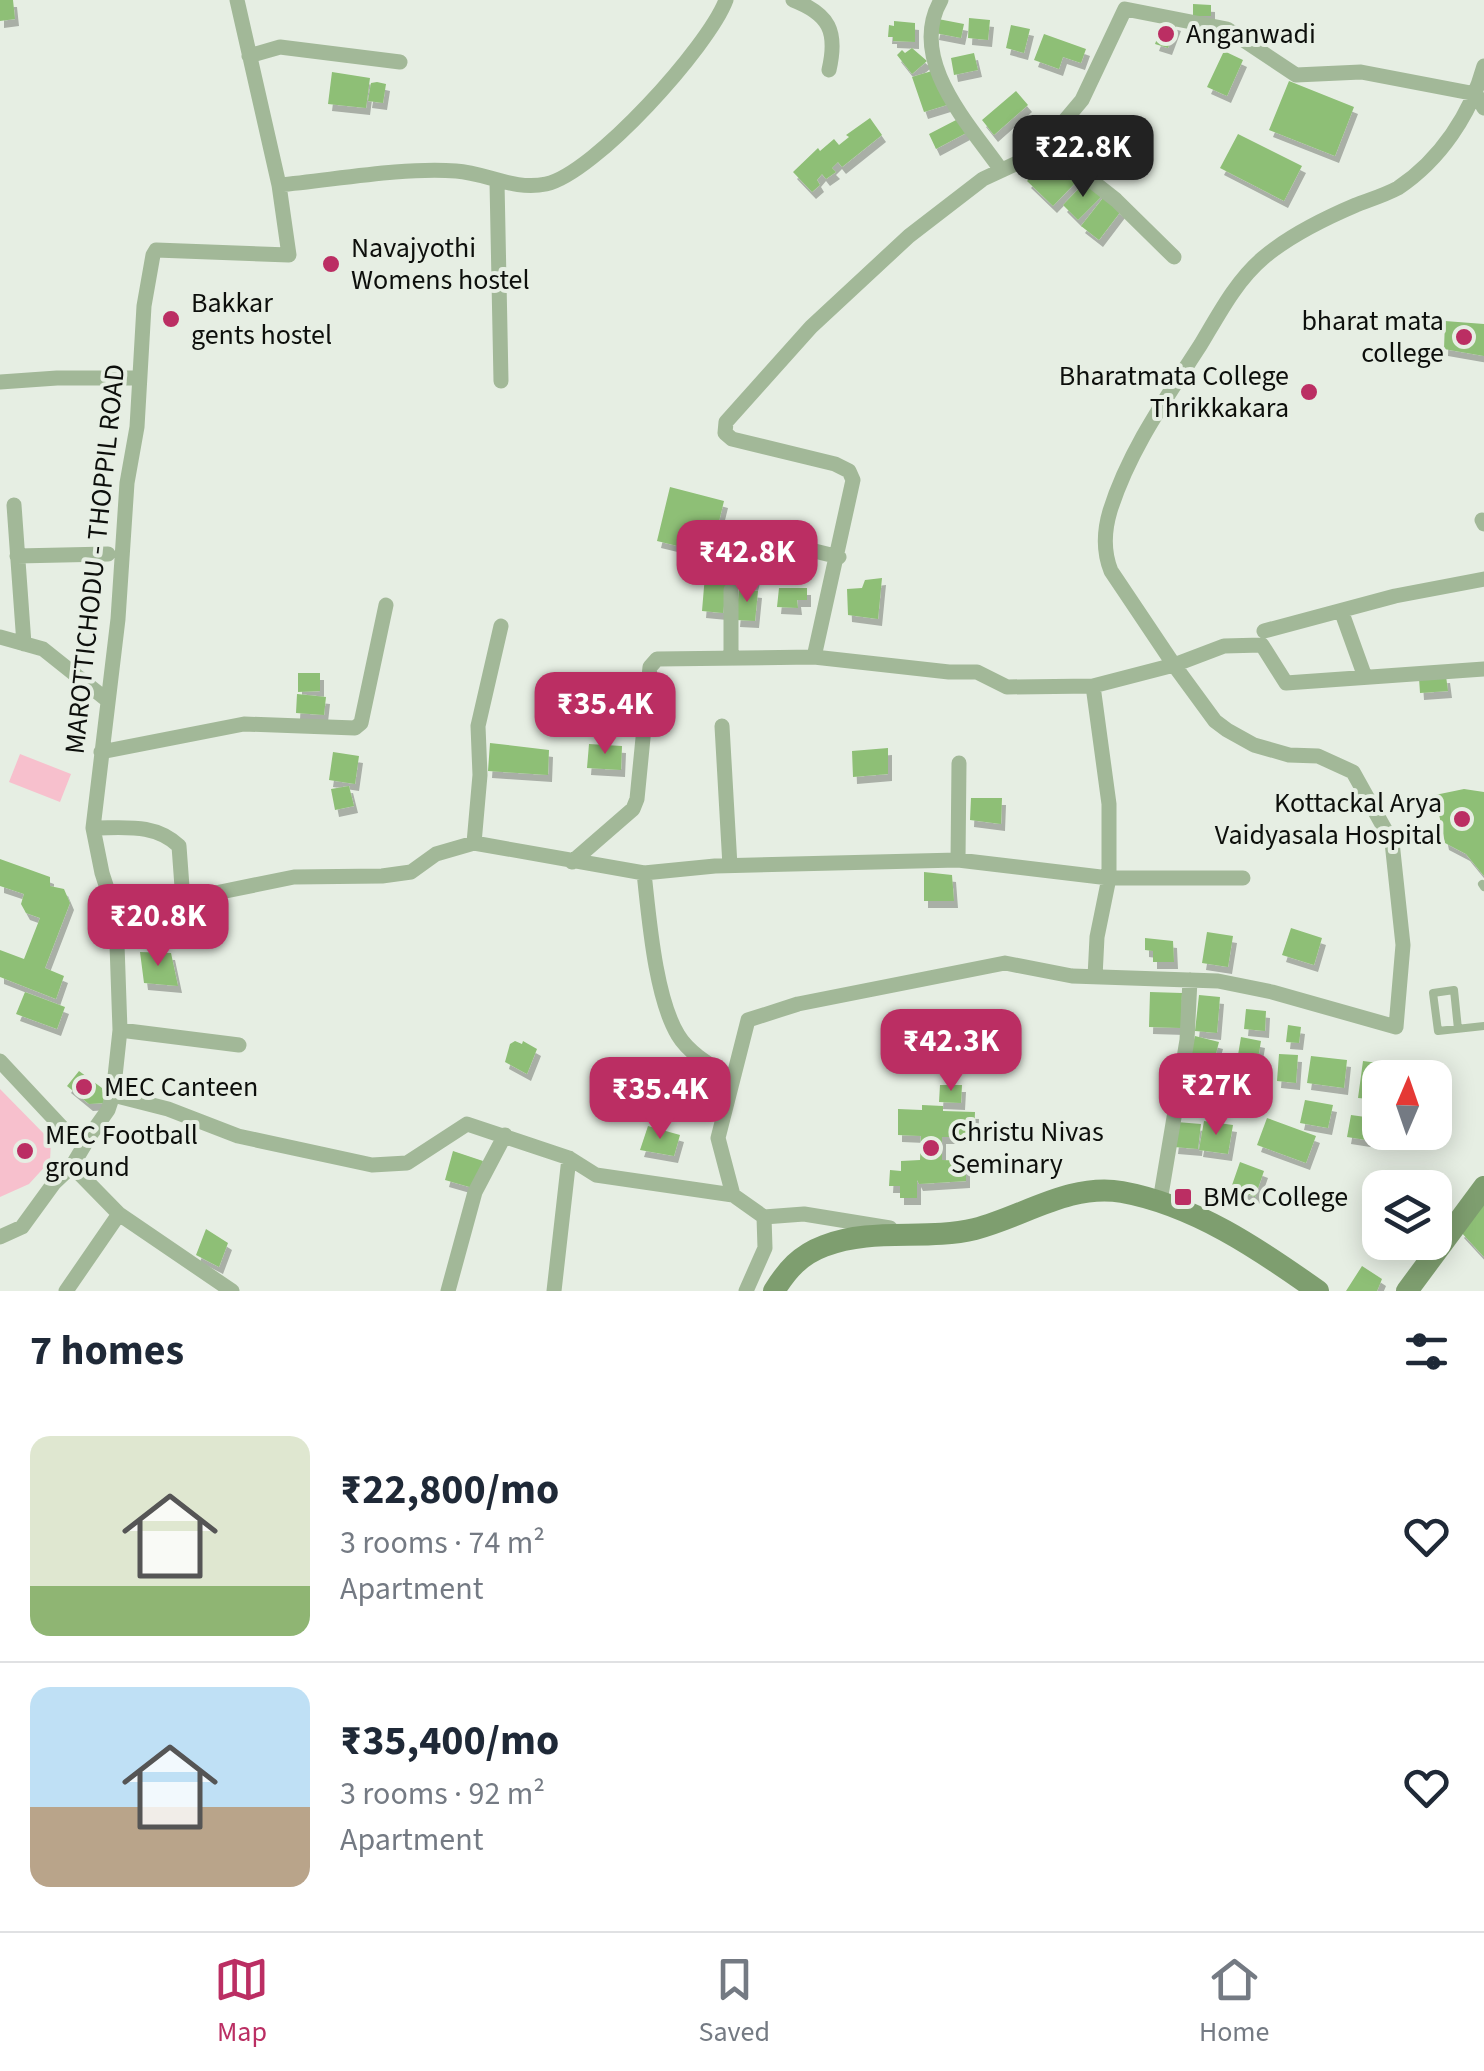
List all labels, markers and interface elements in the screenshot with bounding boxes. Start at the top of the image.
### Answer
place label: Anganwadi [1186,14,1316,54]
marker: Anganwadi [1155,23,1177,45]
pin: ₹22.8K [1002,115,1164,200]
text: ₹22.8K [1035,124,1131,170]
place label: Navajyothi Womens hostel [351,228,530,300]
marker: Navajyothi Womens hostel [320,253,342,275]
place label: Bakkar gents hostel [191,283,332,355]
place label: bharat mata college [1301,301,1444,373]
marker: Bakkar gents hostel [160,308,182,330]
marker: bharat mata college [1453,326,1475,348]
place label: Bharatmata College Thrikkakara [1059,356,1289,428]
street label: MAROTTICHODU - THOPPIL ROAD [55,362,135,756]
marker: Bharatmata College Thrikkakara [1298,381,1320,403]
pin: ₹42.8K [666,520,828,605]
text: ₹42.8K [699,529,795,575]
pin: ₹35.4K [524,672,686,757]
text: ₹35.4K [557,681,653,727]
place label: Kottackal Arya Vaidyasala Hospital [1215,783,1442,855]
marker: Kottackal Arya Vaidyasala Hospital [1451,808,1473,830]
pin: ₹20.8K [77,884,239,969]
text: ₹20.8K [110,893,206,939]
pin: ₹42.3K [870,1009,1032,1094]
text: ₹42.3K [903,1018,999,1064]
pin: ₹27K [1157,1053,1275,1138]
pin: ₹35.4K [579,1057,741,1142]
north arrow [1362,1060,1452,1150]
map controls [1362,1060,1452,1260]
text: ₹27K [1181,1062,1251,1108]
text: ₹35.4K [612,1066,708,1112]
place label: MEC Canteen [104,1067,258,1107]
marker: MEC Canteen [73,1076,95,1098]
place label: Christu Nivas Seminary [951,1112,1104,1184]
place label: MEC Football ground [45,1115,198,1187]
marker: Christu Nivas Seminary [920,1137,942,1159]
marker: MEC Football ground [14,1140,36,1162]
button: layers [1362,1170,1452,1260]
place label: BMC College [1203,1177,1348,1217]
marker: BMC College [1172,1186,1194,1208]
text: 7 homes [30,1321,184,1381]
icon: filters [1399,1324,1454,1379]
text: ₹22,800/mo [340,1460,559,1520]
icon: home [110,1476,230,1596]
icon: heart [1399,1509,1454,1564]
text: 3 rooms · 74 m² [340,1520,545,1566]
text: Apartment [340,1566,483,1612]
text: ₹35,400/mo [340,1711,559,1771]
icon: home [110,1727,230,1847]
icon: heart [1399,1760,1454,1815]
text: 3 rooms · 92 m² [340,1771,545,1817]
text: Apartment [340,1817,483,1863]
tab: Map [214,1952,269,2052]
tab: Saved [698,1952,770,2052]
tab: Home [1199,1952,1269,2052]

